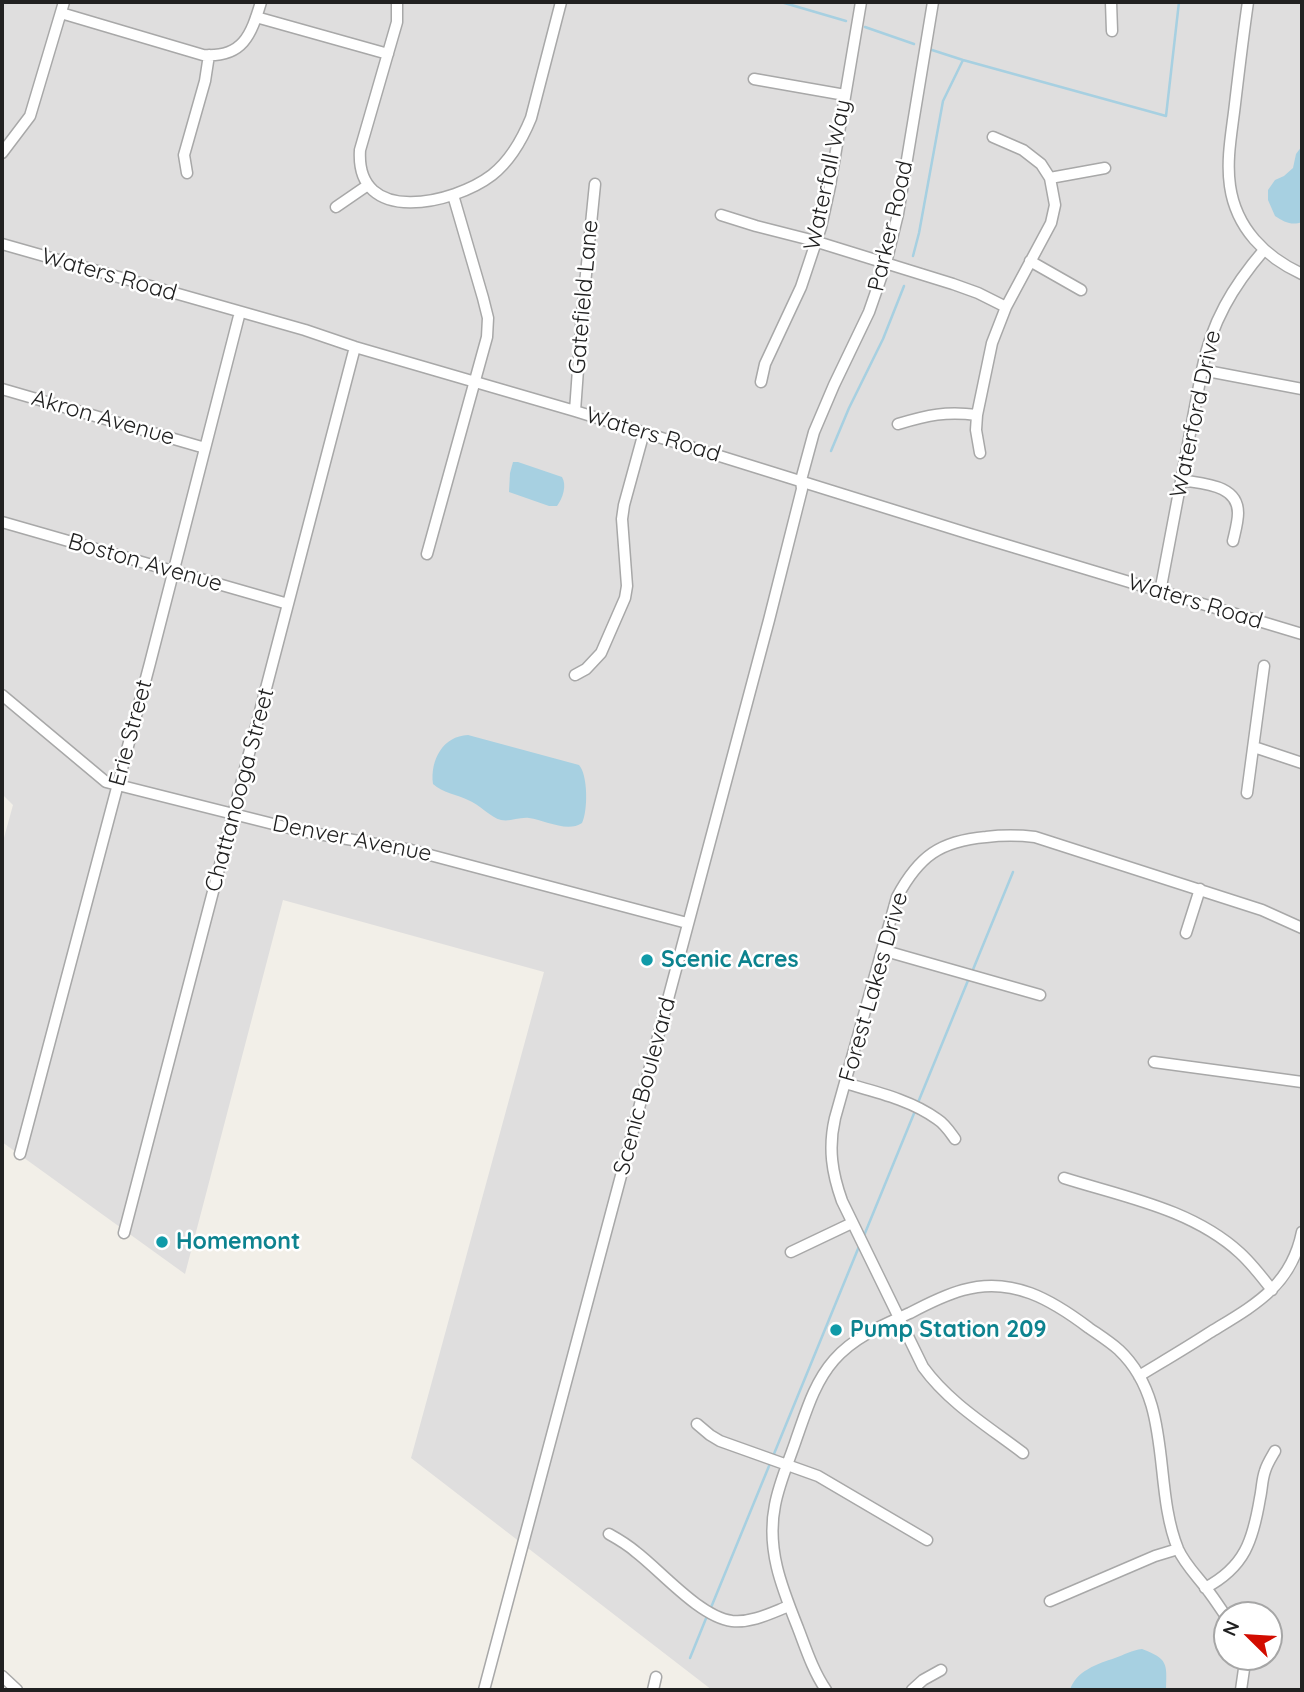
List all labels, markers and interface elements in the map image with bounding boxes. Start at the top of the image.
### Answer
street label: Waterfall Way [799,97,857,253]
street label: Parker Road [863,158,919,294]
street label: Gatefield Lane [564,219,604,375]
street label: Waters Road [38,242,180,308]
street label: Waterford Drive [1165,328,1227,500]
street label: Akron Avenue [28,384,178,452]
street label: Waters Road [582,401,724,469]
street label: Boston Avenue [65,528,225,598]
street label: Waters Road [1124,568,1266,636]
street label: Erie Street [104,677,158,789]
street label: Chattanooga Street [200,685,280,895]
street label: Denver Avenue [270,810,434,868]
street label: Forest Lakes Drive [834,889,914,1085]
place label: Scenic Acres [661,946,799,974]
marker: Scenic Acres [639,952,655,968]
street label: Scenic Boulevard [608,994,682,1178]
place label: Homemont [176,1228,300,1256]
marker: Homemont [154,1234,170,1250]
place label: Pump Station 209 [850,1316,1047,1344]
marker: Pump Station 209 [828,1322,844,1338]
north arrow [1213,1601,1283,1671]
text: N [1217,1617,1244,1640]

